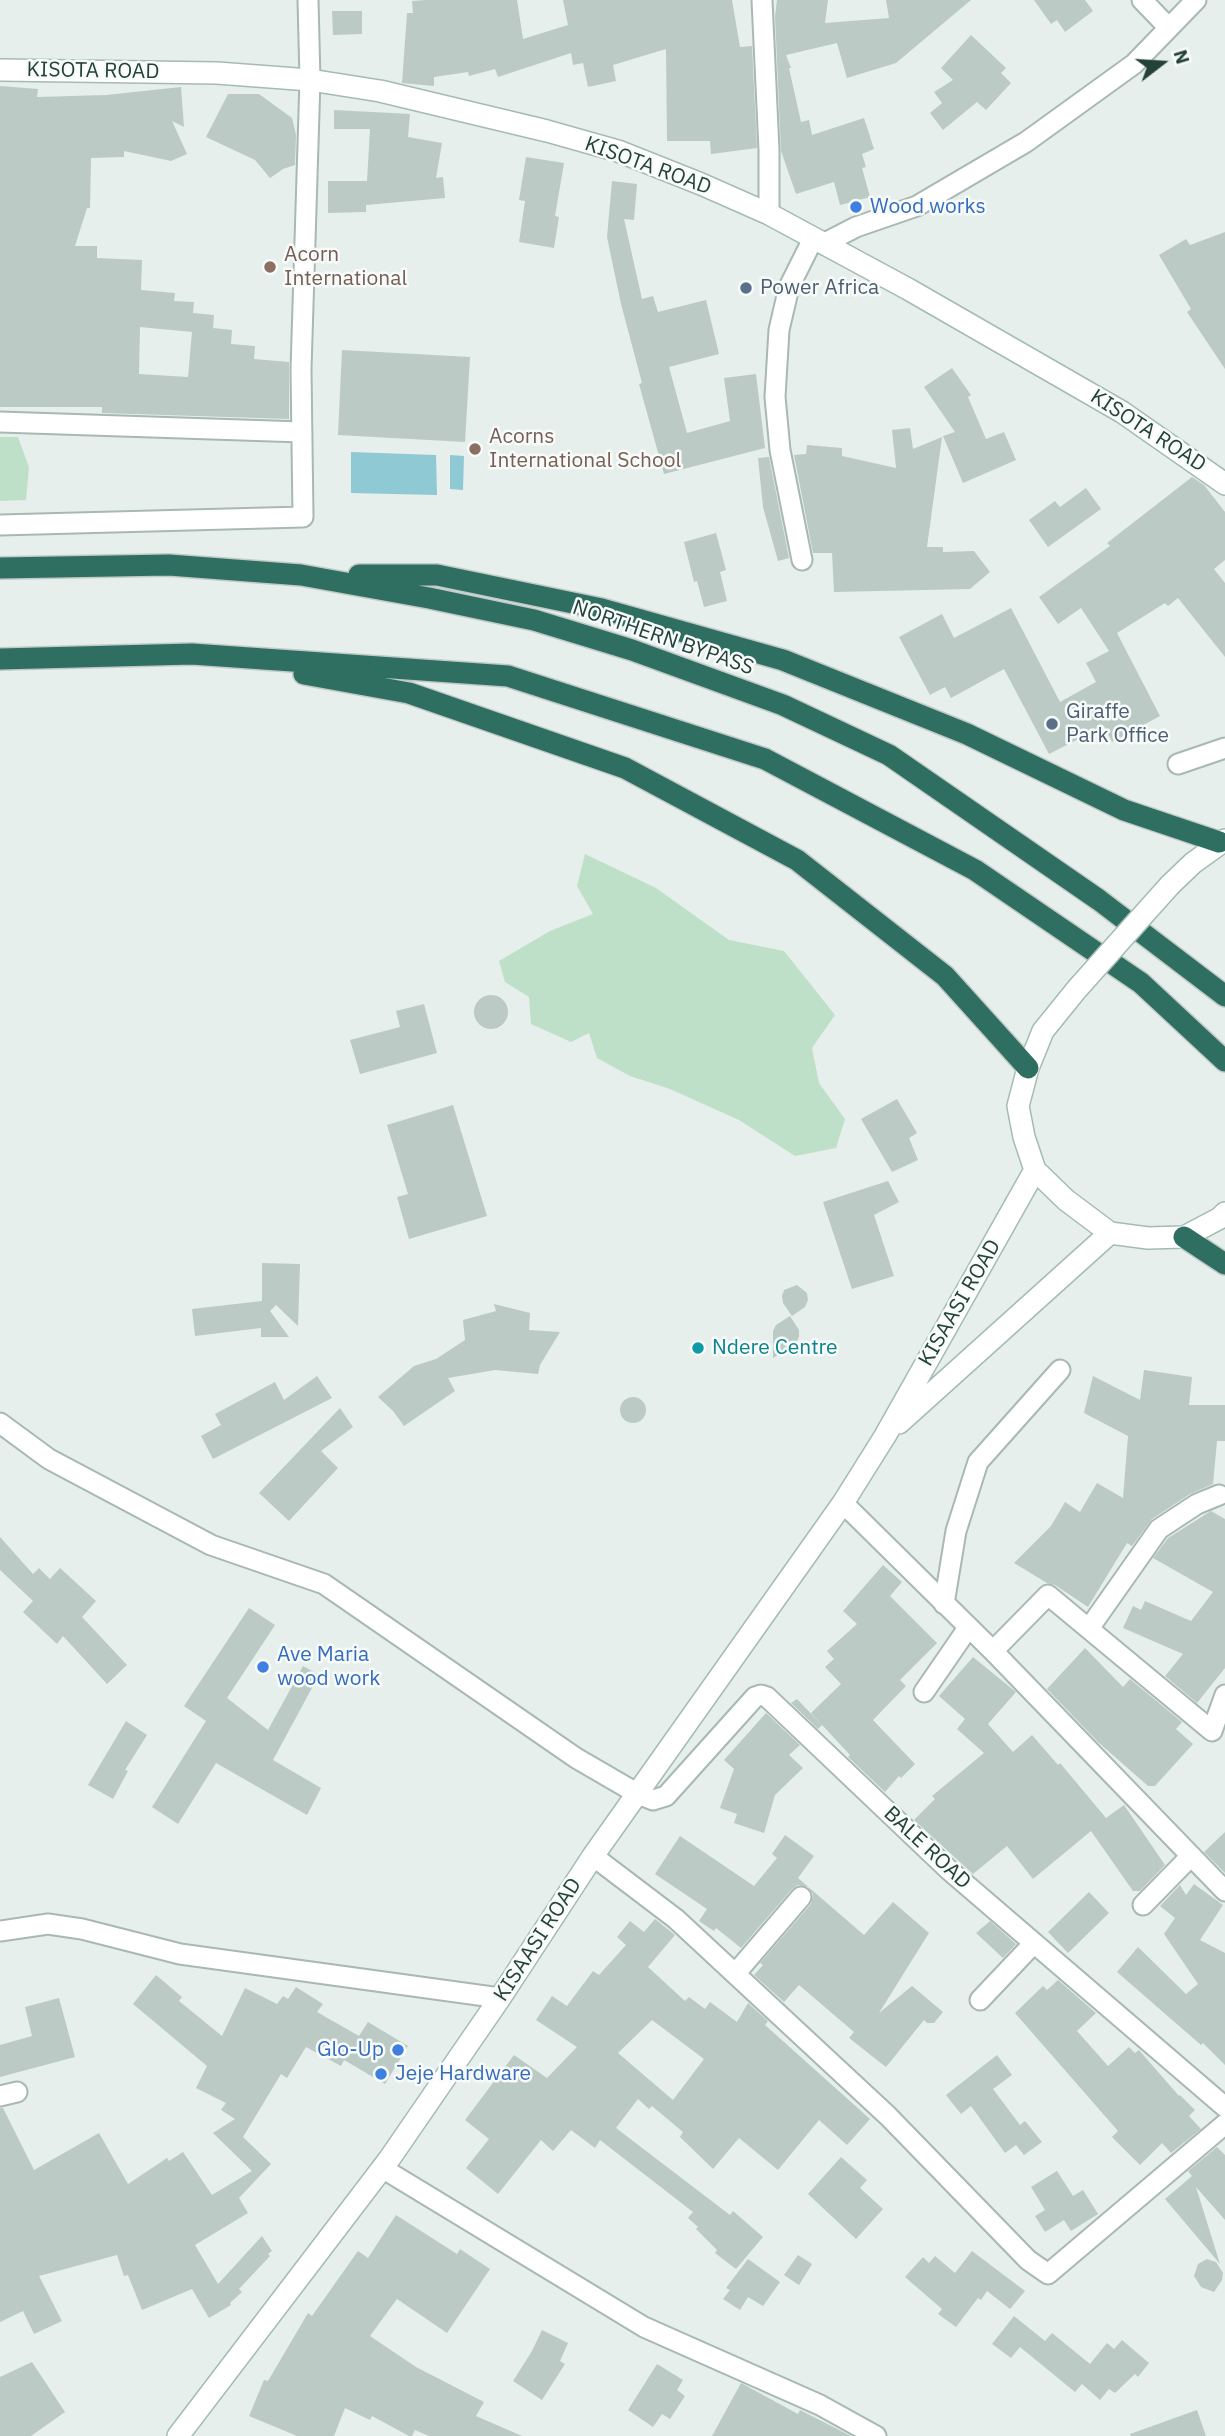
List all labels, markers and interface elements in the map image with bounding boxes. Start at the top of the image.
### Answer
north arrow [1127,28,1197,98]
text: N [1169,47,1196,67]
street label: KISOTA ROAD [26,57,160,85]
street label: KISOTA ROAD [581,131,715,201]
place label: Wood works [870,194,986,220]
marker: Wood works [848,199,864,215]
place label: Acorn International [284,242,407,292]
marker: Acorn International [262,259,278,275]
place label: Power Africa [760,275,879,301]
marker: Power Africa [738,280,754,296]
street label: KISOTA ROAD [1085,384,1211,478]
place label: Acorns International School [489,424,681,474]
marker: Acorns International School [467,441,483,457]
street label: NORTHERN BYPASS [569,595,757,681]
place label: Giraffe Park Office [1066,699,1169,749]
marker: Giraffe Park Office [1044,716,1060,732]
street label: KISAASI ROAD [914,1235,1006,1371]
place label: Ndere Centre [712,1335,838,1361]
marker: Ndere Centre [690,1340,706,1356]
place label: Ave Maria wood work [277,1642,380,1692]
marker: Ave Maria wood work [255,1659,271,1675]
street label: BALE ROAD [878,1801,976,1895]
street label: KISAASI ROAD [489,1874,587,2006]
place label: Glo-Up [317,2037,384,2063]
marker: Glo-Up [390,2042,406,2058]
place label: Jeje Hardware [395,2061,531,2087]
marker: Jeje Hardware [373,2066,389,2082]

